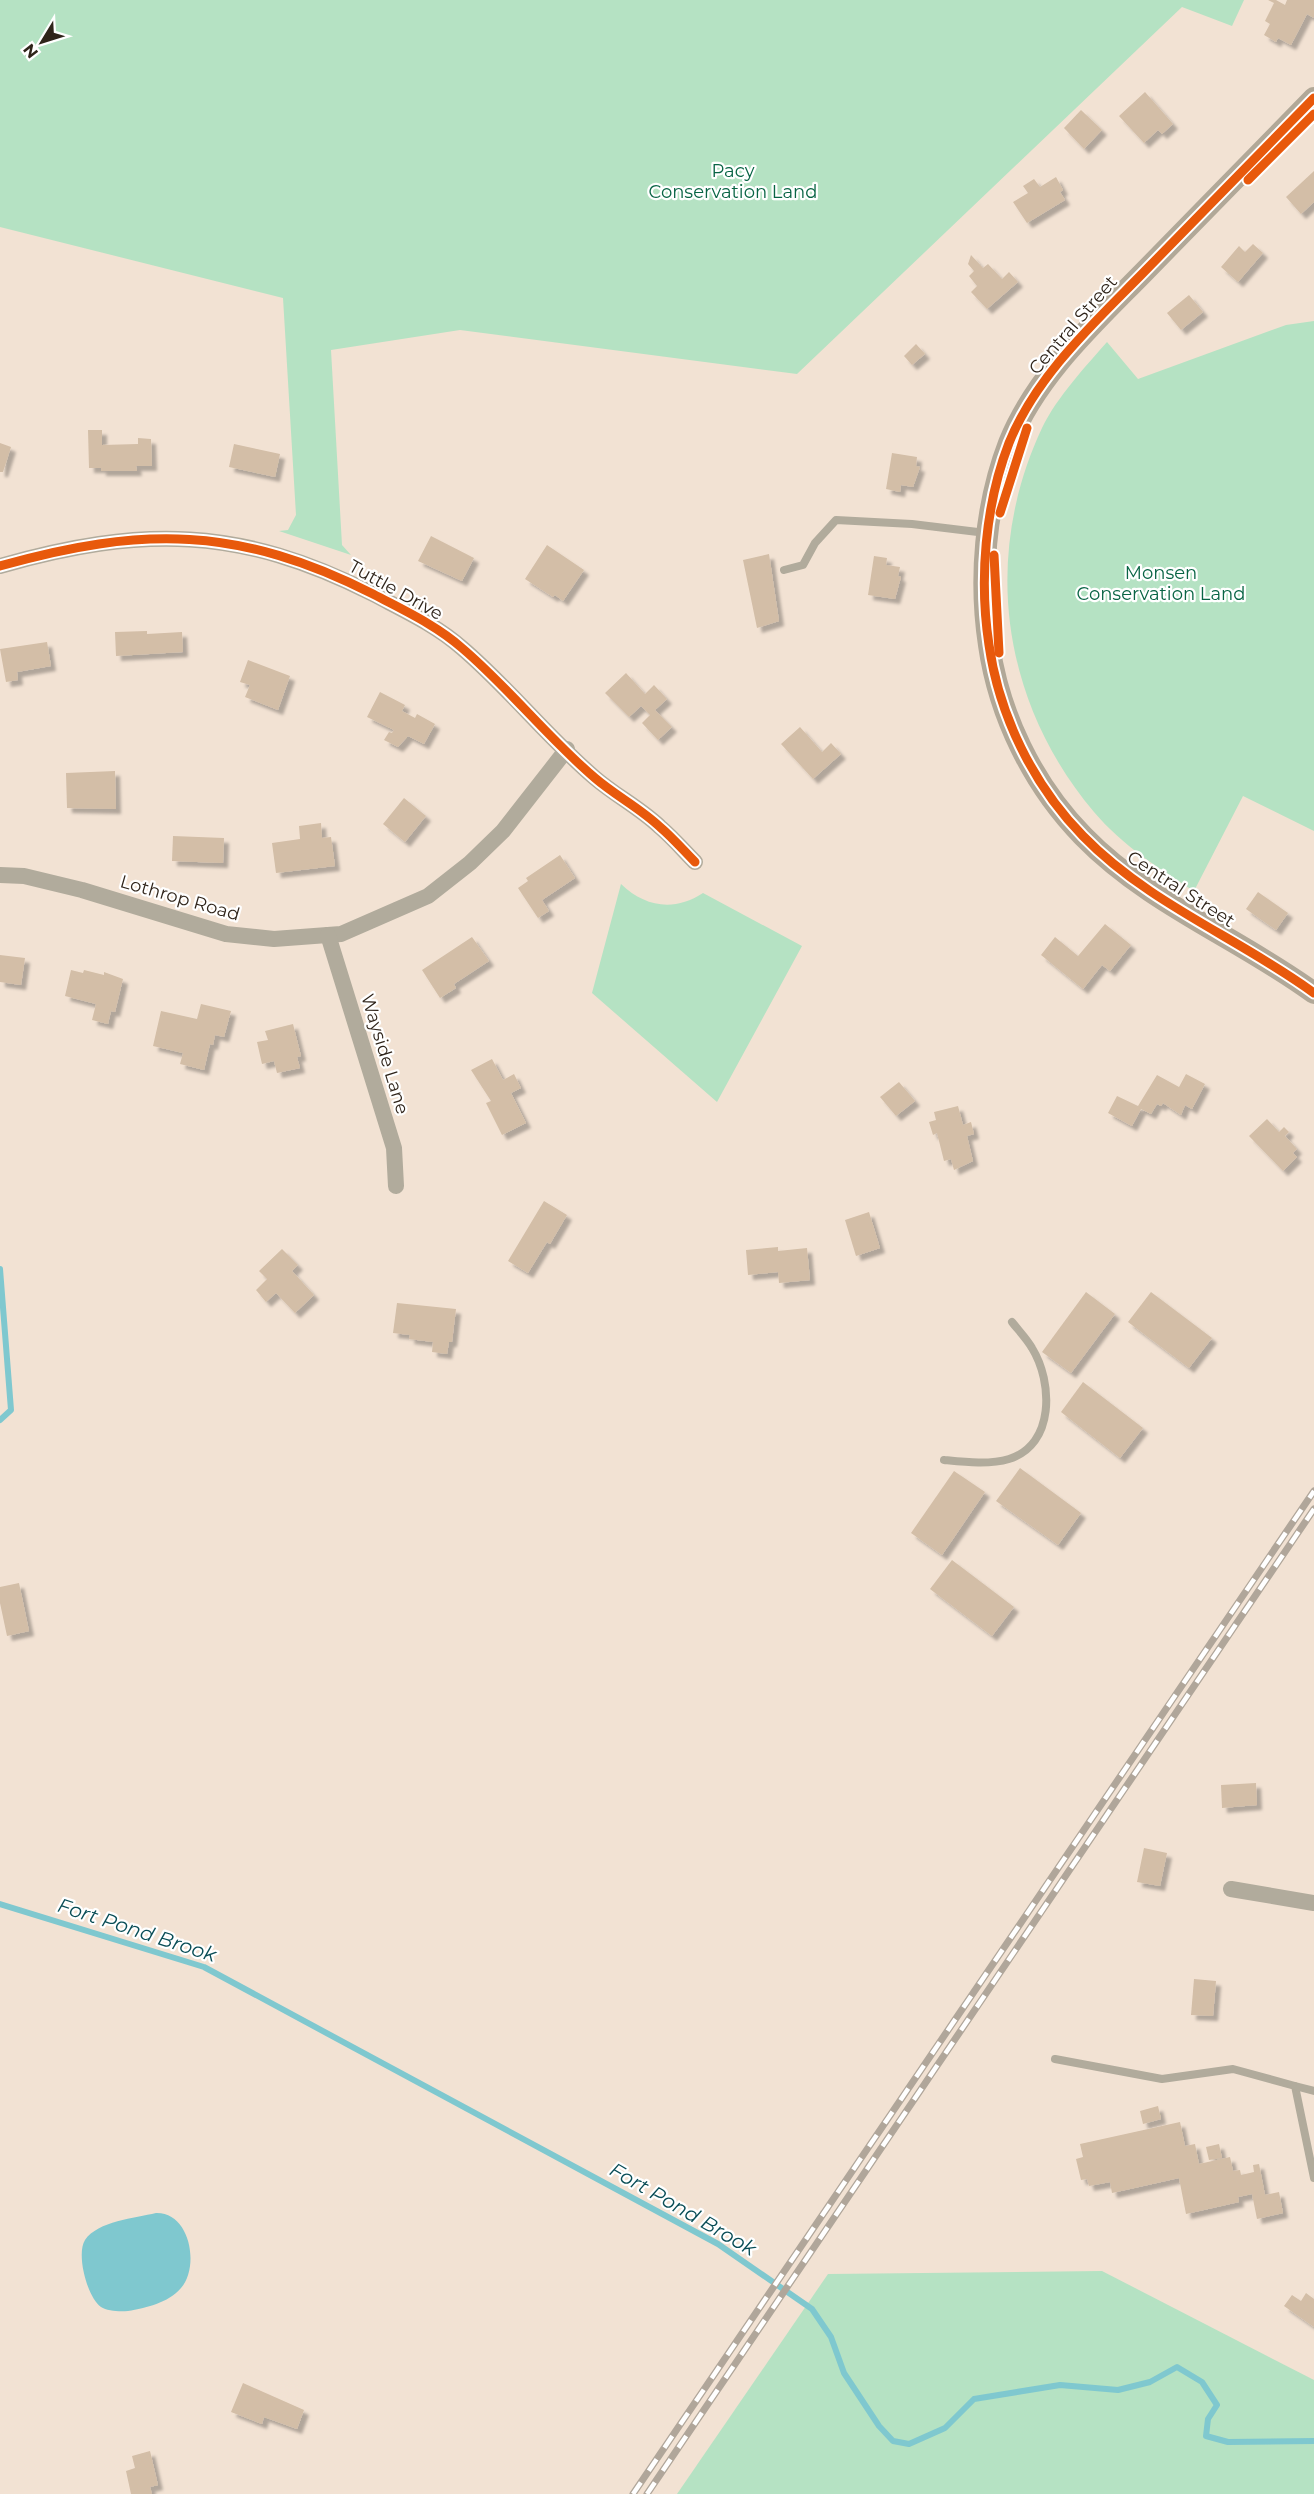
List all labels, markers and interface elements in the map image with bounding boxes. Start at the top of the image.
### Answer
north arrow [12,12,72,72]
text: N [19,40,42,62]
park label: Pacy Conservation Land [649,160,817,203]
street label: Central Street [1024,271,1122,379]
street label: Tuttle Drive [345,555,447,625]
park label: Monsen Conservation Land [1077,562,1245,605]
street label: Central Street [1123,846,1239,932]
street label: Lothrop Road [118,870,242,926]
street label: Wayside Lane [356,991,414,1117]
water label: Fort Pond Brook [55,1893,220,1967]
water label: Fort Pond Brook [605,2157,762,2261]

